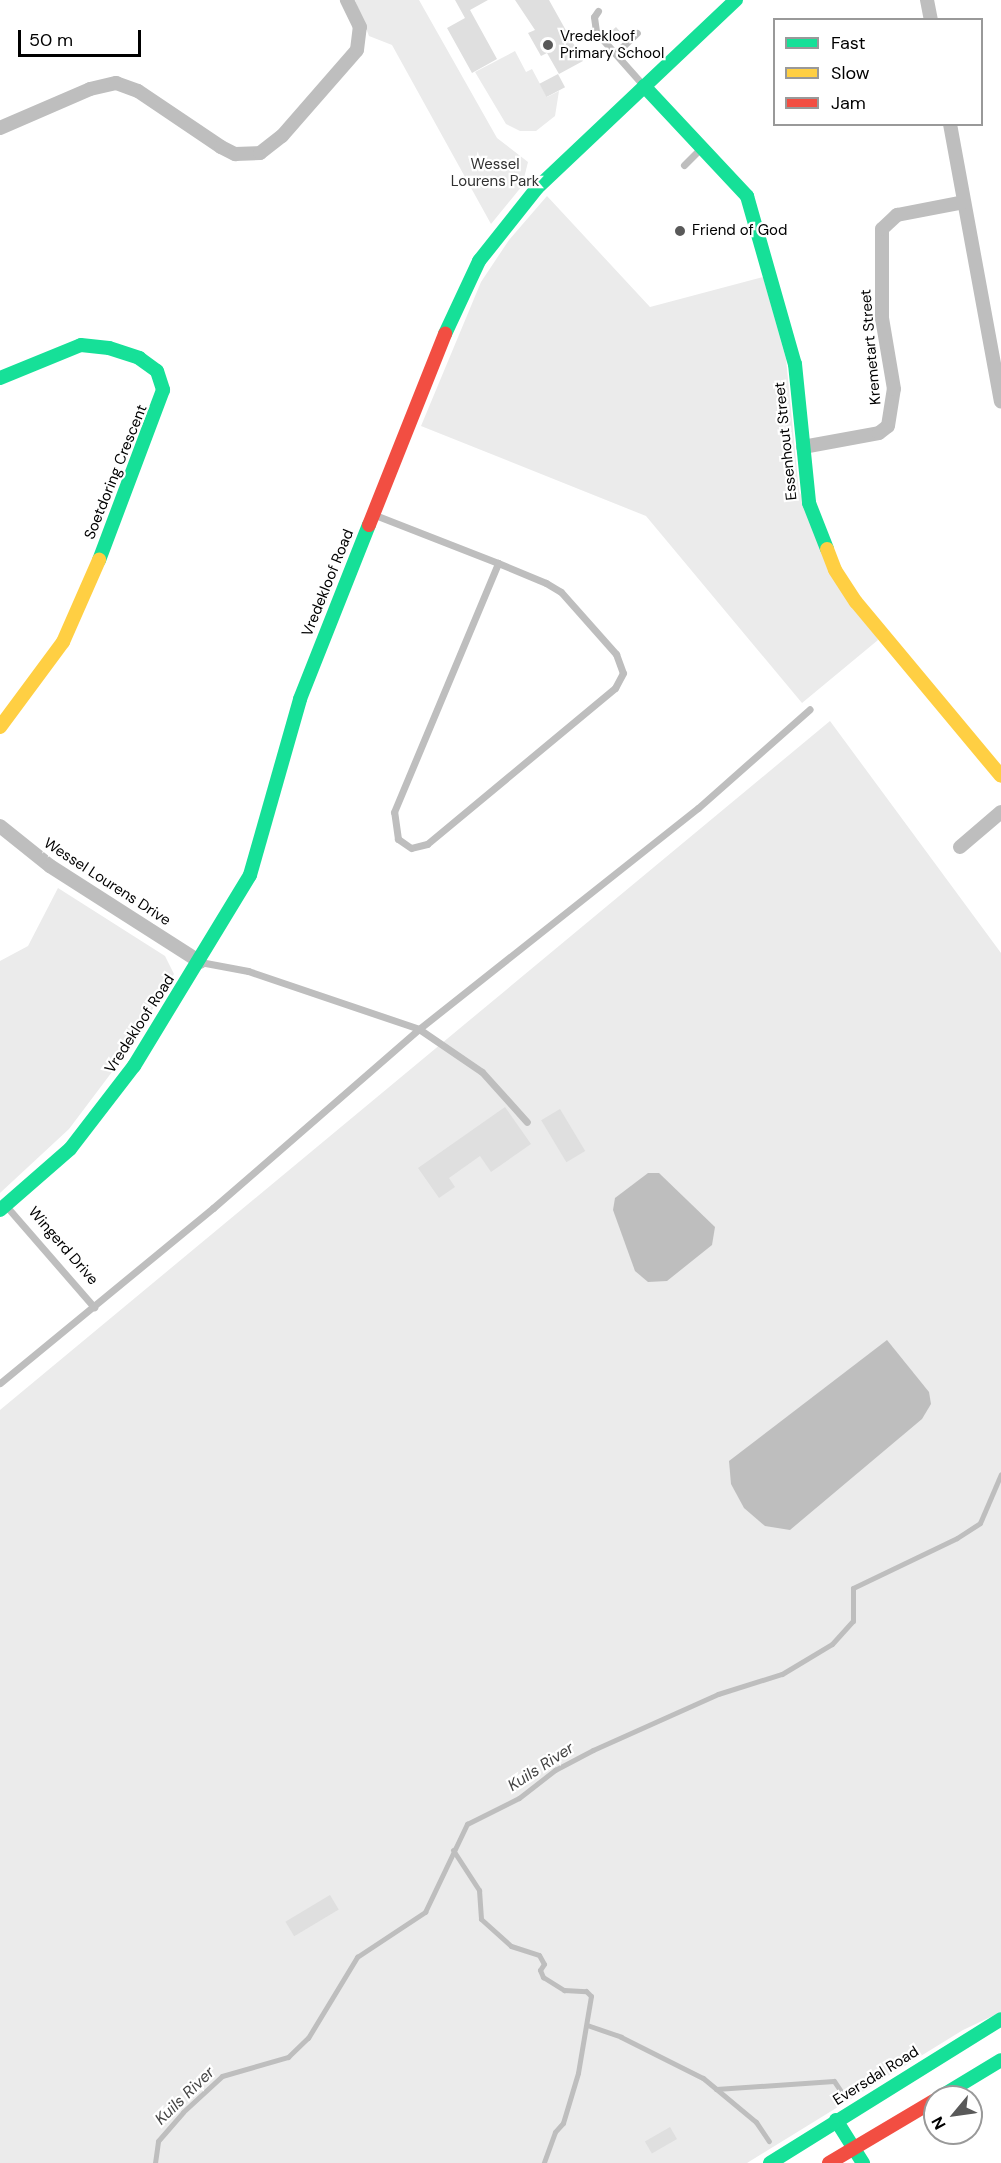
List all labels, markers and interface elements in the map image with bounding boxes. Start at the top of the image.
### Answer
scale bar [21,18,144,56]
legend [773,18,983,126]
place label: Vredekloof Primary School [560,27,664,62]
text: 50 m [29,28,73,52]
text: Fast [831,31,866,55]
marker: Vredekloof Primary School [541,38,555,52]
text: Slow [831,61,870,85]
text: Jam [831,91,866,115]
park label: Wessel Lourens Park [451,155,539,190]
place label: Friend of God [692,222,787,240]
marker: Friend of God [673,224,687,238]
street label: Kremetart Street [857,288,885,406]
street label: Essenhout Street [771,381,801,501]
street label: Soetdoring Crescent [81,402,151,542]
street label: Vredekloof Road [298,527,358,639]
street label: Wessel Lourens Drive [40,834,174,930]
street label: Vredekloof Road [101,971,179,1077]
street label: Wingerd Drive [24,1203,102,1289]
water label: Kuils River [504,1739,578,1795]
street label: Eversdal Road [830,2043,922,2109]
water label: Kuils River [151,2063,219,2129]
north arrow [923,2085,983,2145]
text: N [927,2113,951,2133]

